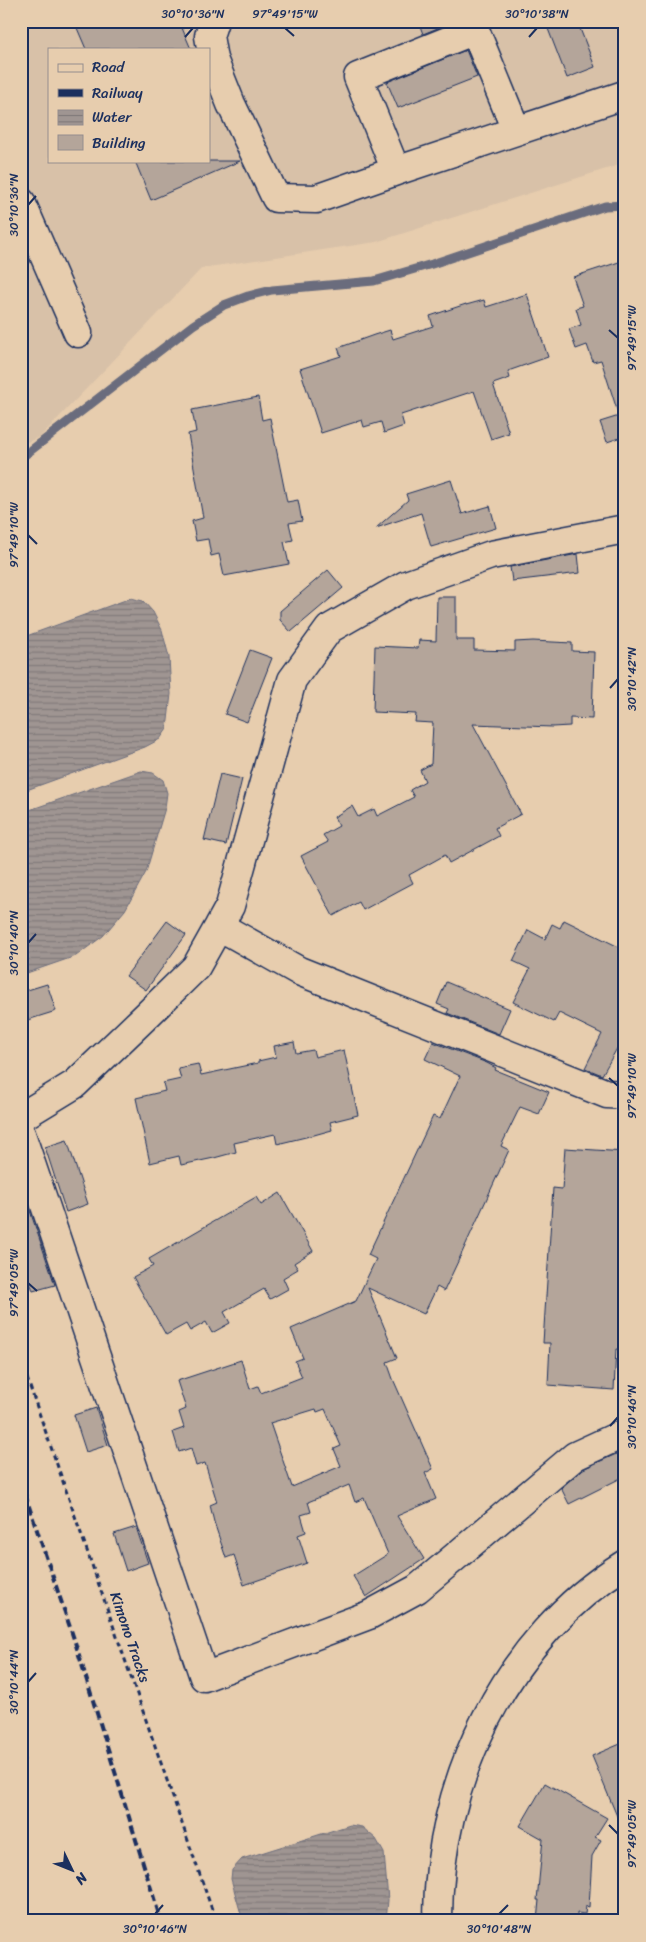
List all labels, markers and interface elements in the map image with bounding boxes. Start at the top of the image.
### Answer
text: 30°10'36"N [161,3,225,25]
text: 97°49'15"W [252,3,318,25]
text: 30°10'38"N [505,3,569,25]
legend [48,48,210,162]
text: Road [92,54,125,80]
text: Railway [92,80,143,106]
text: Water [92,104,132,130]
text: Building [92,130,146,156]
text: 30°10'36"N [3,173,25,237]
text: 97°49'15"W [621,305,643,371]
text: 97°49'10"W [3,501,25,568]
text: 30°10'42"N [621,646,643,711]
text: 30°10'40"N [3,910,25,975]
text: 97°49'10"W [621,1052,643,1119]
text: 97°49'05"W [3,1248,25,1317]
text: 30°10'46"N [621,1384,643,1449]
street label: Kimono Tracks [102,1588,158,1687]
text: 30°10'44"N [3,1649,25,1714]
text: 97°49'05"W [621,1799,643,1868]
north arrow [48,1844,98,1894]
text: N [68,1866,94,1891]
text: 30°10'46"N [123,1918,188,1940]
text: 30°10'48"N [467,1918,532,1940]

